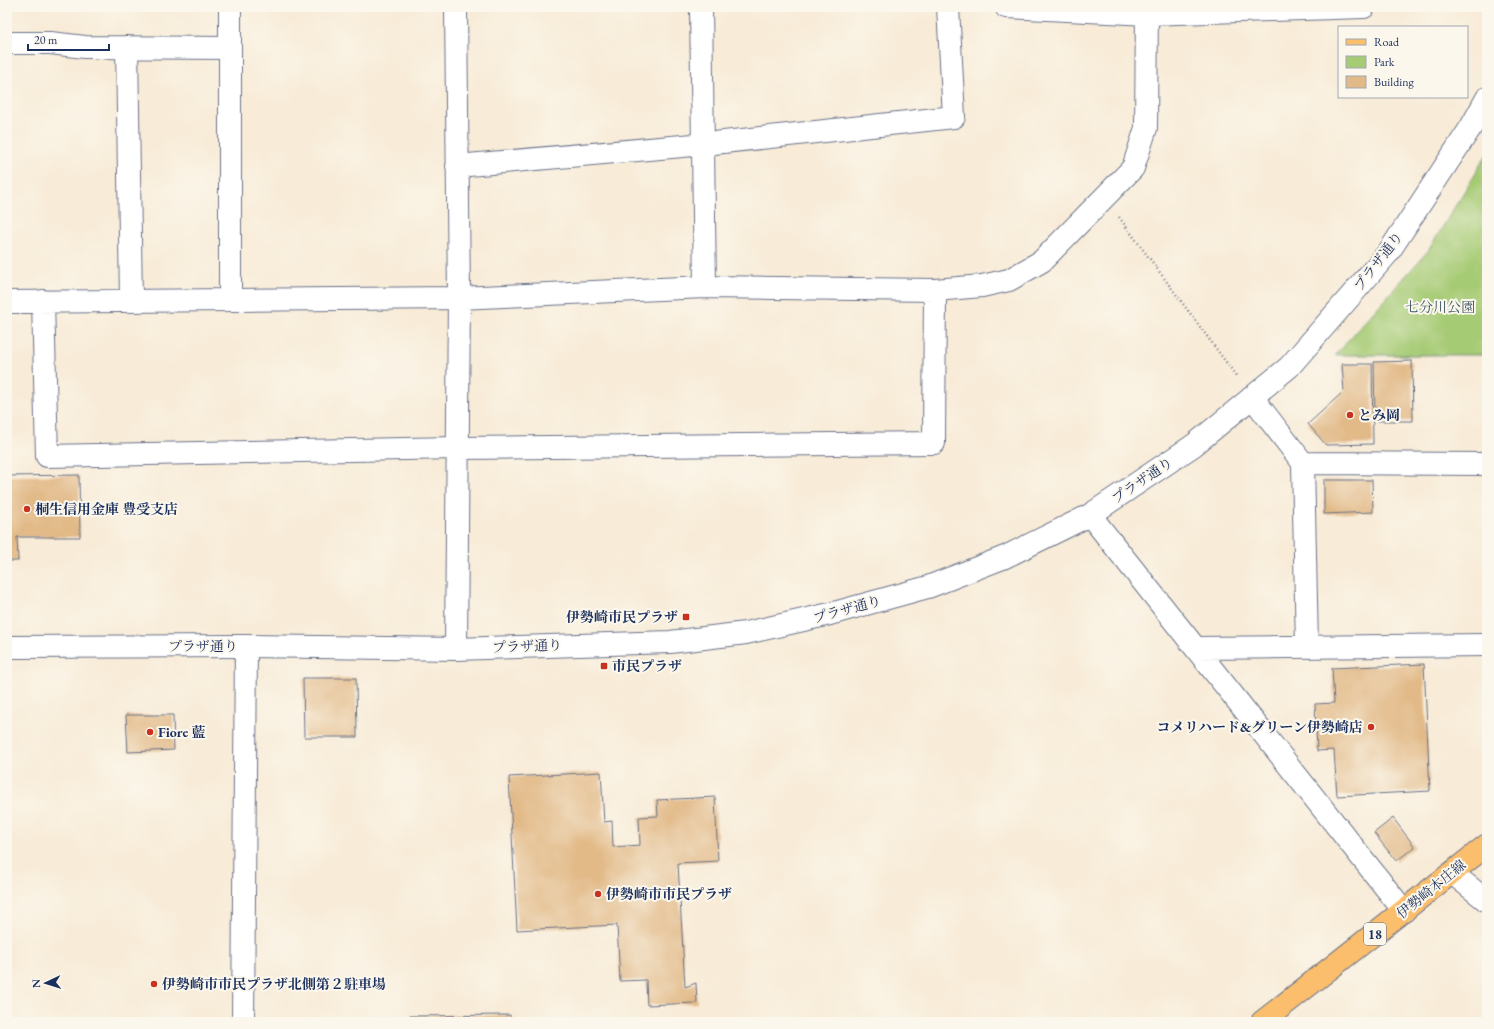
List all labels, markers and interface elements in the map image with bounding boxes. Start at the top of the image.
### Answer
scale bar [28,26,109,52]
legend [1338,26,1468,98]
text: 20 m [34,32,58,48]
text: Road [1374,34,1400,50]
text: Park [1374,54,1395,70]
text: Building [1374,74,1415,90]
street label: プラザ通り [1349,228,1407,294]
park label: 七分川公園 [1405,298,1475,316]
place label: とみ岡 [1358,406,1400,424]
marker: とみ岡 [1345,410,1355,420]
street label: プラザ通り [1108,453,1176,507]
place label: 桐生信用金庫 豊受支店 [35,500,178,518]
marker: 桐生信用金庫 豊受支店 [22,504,32,514]
street label: プラザ通り [811,591,883,627]
place label: 伊勢崎市民プラザ [566,608,678,626]
marker: 伊勢崎市民プラザ [681,612,691,622]
street label: プラザ通り [492,636,562,656]
street label: プラザ通り [168,637,238,655]
place label: 市民プラザ [612,657,682,675]
marker: 市民プラザ [599,661,609,671]
place label: コメリハード&グリーン伊勢崎店 [1157,718,1363,736]
marker: コメリハード&グリーン伊勢崎店 [1366,722,1376,732]
place label: Fiore 藍 [158,723,206,741]
marker: Fiore 藍 [145,727,155,737]
street label: 伊勢崎本庄線 [1393,856,1469,922]
place label: 伊勢崎市市民プラザ [606,885,732,903]
marker: 伊勢崎市市民プラザ [593,889,603,899]
road number: 18 [1364,923,1386,945]
north arrow [26,963,66,1003]
place label: 伊勢崎市市民プラザ北側第２駐車場 [162,975,386,993]
text: N [29,979,43,989]
marker: 伊勢崎市市民プラザ北側第２駐車場 [149,979,159,989]

